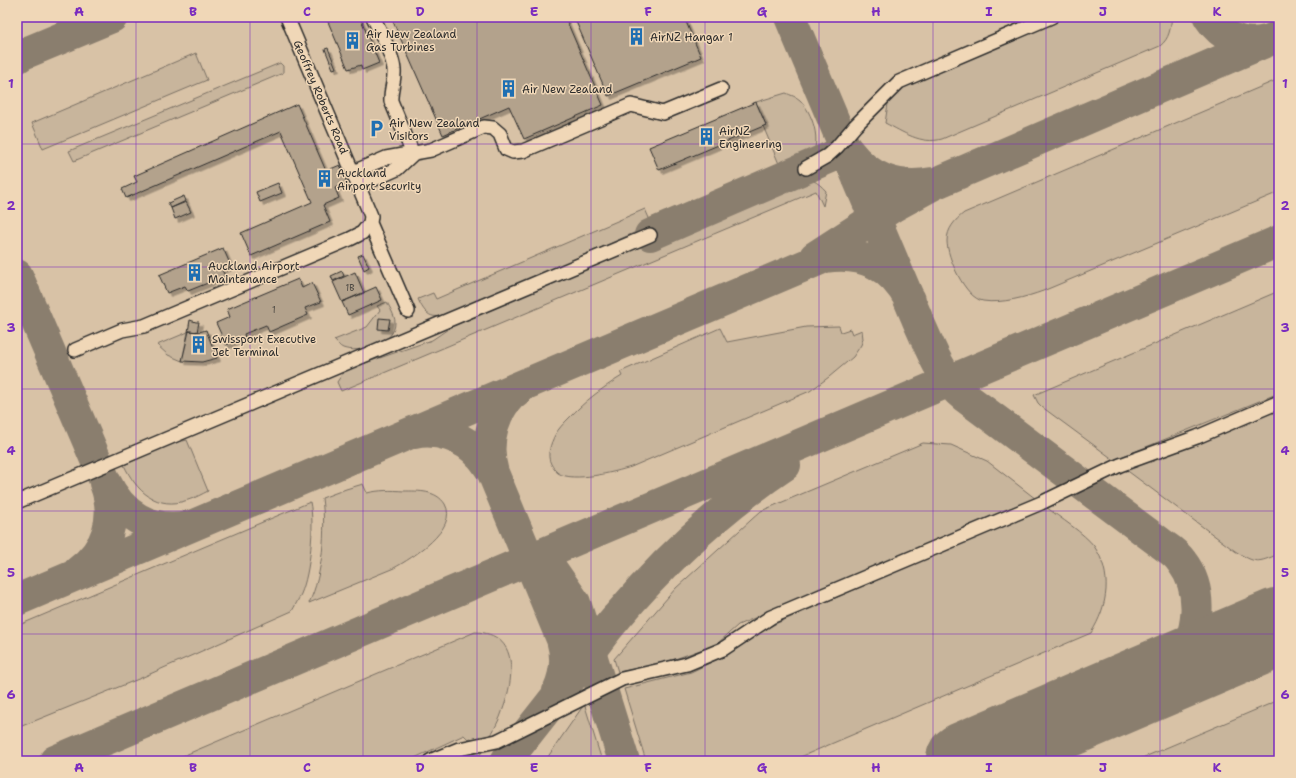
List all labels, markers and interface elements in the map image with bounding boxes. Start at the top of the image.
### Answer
text: A [74,3,84,20]
text: B [189,3,197,20]
text: C [303,3,311,20]
text: D [415,3,425,20]
text: E [530,3,539,20]
text: F [644,3,652,20]
text: G [757,3,768,20]
text: H [871,3,881,20]
text: I [985,3,993,20]
text: J [1099,3,1107,20]
text: K [1213,3,1222,20]
place label: Air New Zealand Gas Turbines [366,27,456,55]
building icon: AirNZ Hangar 1 [627,27,647,47]
building icon: Air New Zealand Gas Turbines [343,30,363,50]
place label: AirNZ Hangar 1 [650,30,733,45]
street label: Geoffrey Roberts Road [290,38,351,157]
text: 1 [8,75,14,92]
text: 1 [1282,75,1288,92]
building icon: Air New Zealand [499,79,519,99]
place label: Air New Zealand [522,82,612,97]
place label: Air New Zealand Visitors [389,116,479,144]
parking icon: Air New Zealand Visitors [366,119,386,139]
place label: AirNZ Engineering [719,124,782,152]
building icon: AirNZ Engineering [696,127,716,147]
place label: Auckland Airport Security [337,166,421,194]
building icon: Auckland Airport Security [314,169,334,189]
text: 2 [6,197,16,214]
text: 2 [1280,197,1290,214]
place label: Auckland Airport Maintenance [208,259,300,287]
building icon: Auckland Airport Maintenance [185,262,205,282]
house number: 1B [345,282,355,294]
house number: 1 [272,304,276,316]
text: 3 [6,319,16,336]
text: 3 [1280,319,1290,336]
place label: Swissport Executive Jet Terminal [212,332,316,360]
building icon: Swissport Executive Jet Terminal [189,335,209,355]
text: 4 [6,442,16,459]
text: 4 [1280,442,1290,459]
text: 5 [7,564,15,581]
text: 5 [1281,564,1289,581]
text: 6 [6,686,16,703]
text: 6 [1280,686,1290,703]
text: A [74,759,84,776]
text: B [189,759,197,776]
text: C [303,759,311,776]
text: D [415,759,425,776]
text: E [530,759,539,776]
text: F [644,759,652,776]
text: G [757,759,768,776]
text: H [871,759,881,776]
text: I [985,759,993,776]
text: J [1099,759,1107,776]
text: K [1213,759,1222,776]

